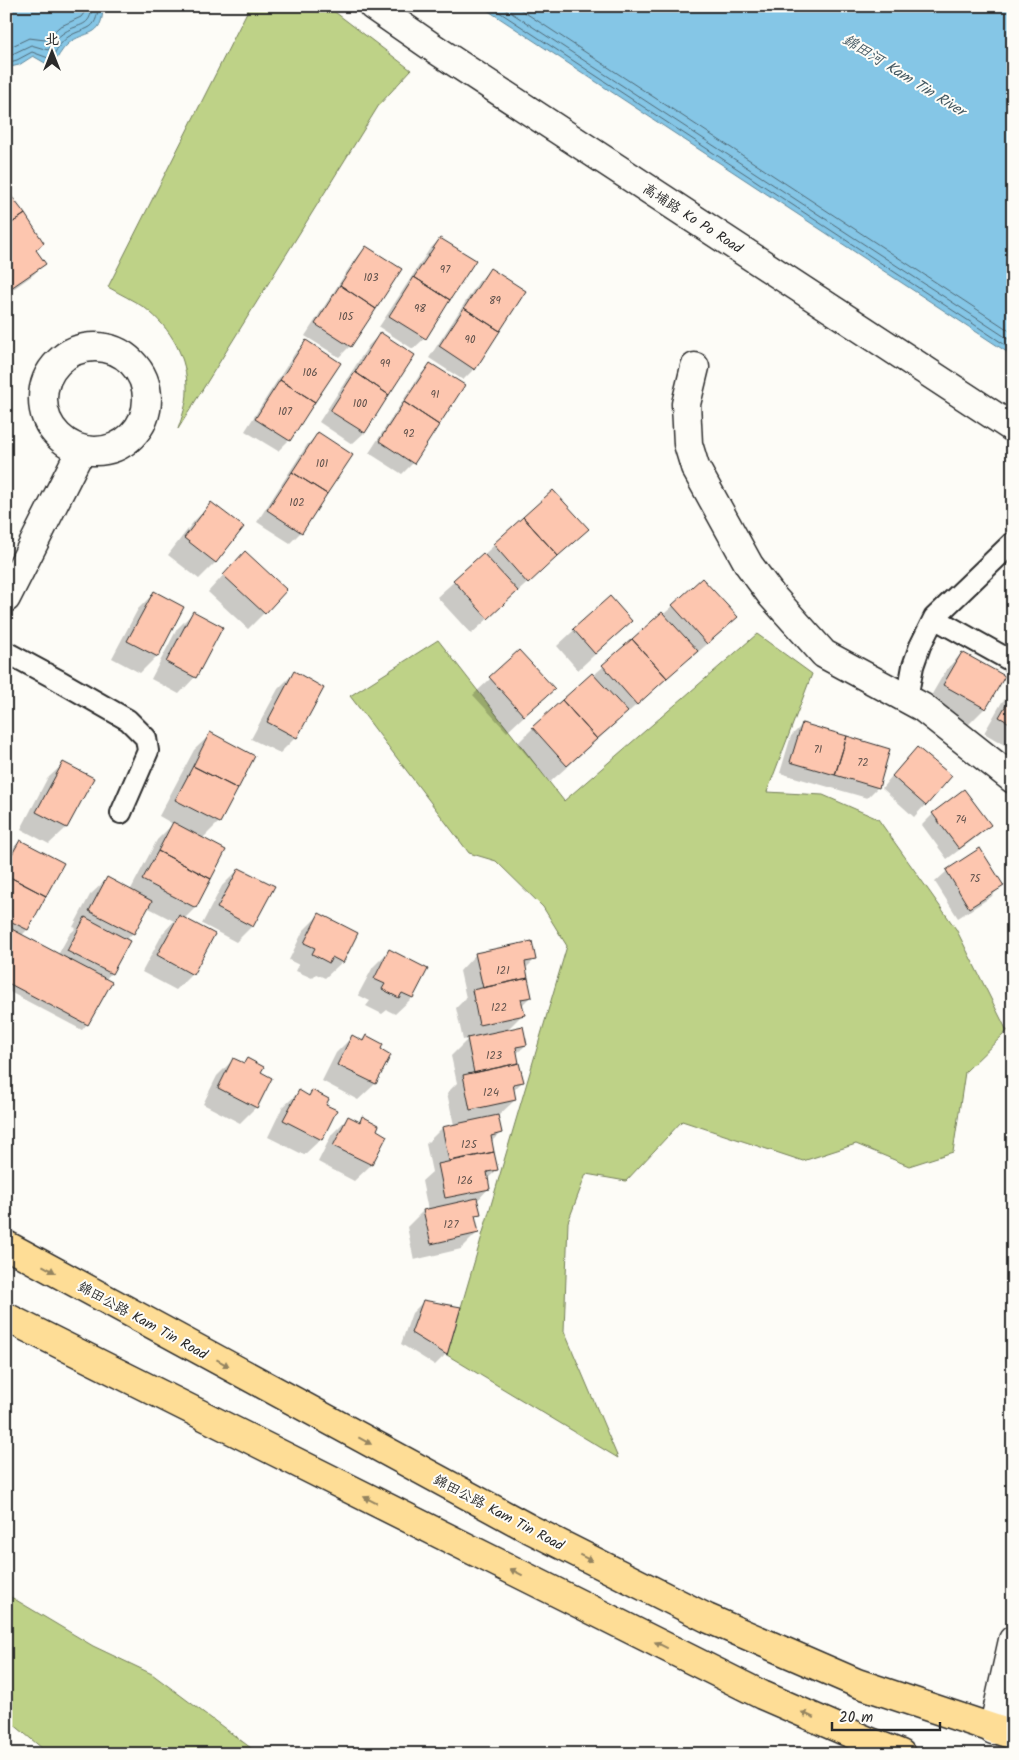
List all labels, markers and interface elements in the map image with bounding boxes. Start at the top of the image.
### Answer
north arrow [28,28,78,78]
water label: 錦田河 Kam Tin River [837,28,972,125]
text: 北 [45,29,59,51]
street label: 高埔路 Ko Po Road [638,178,748,260]
house number: 97 [440,261,451,279]
house number: 103 [363,269,379,287]
house number: 89 [489,292,502,310]
house number: 98 [414,300,426,318]
house number: 105 [339,308,355,326]
house number: 90 [465,331,476,349]
house number: 99 [380,355,391,373]
house number: 106 [302,364,318,382]
house number: 91 [431,386,439,404]
house number: 100 [353,395,368,413]
house number: 107 [278,403,293,421]
house number: 92 [403,425,415,443]
house number: 101 [316,455,328,473]
house number: 102 [289,494,305,512]
house number: 71 [814,741,822,759]
house number: 72 [857,754,869,772]
house number: 74 [955,811,967,829]
house number: 75 [970,870,982,888]
house number: 121 [496,962,510,980]
house number: 122 [491,999,507,1017]
house number: 123 [486,1047,502,1065]
house number: 124 [483,1084,499,1102]
house number: 125 [461,1136,478,1154]
house number: 126 [457,1172,473,1190]
house number: 127 [444,1216,459,1234]
one-way arrow [42,1264,56,1273]
street label: 錦田公路 Kam Tin Road [74,1276,212,1366]
one-way arrow [215,1359,230,1367]
one-way arrow [359,1436,372,1445]
street label: 錦田公路 Kam Tin Road [429,1469,569,1557]
one-way arrow [363,1496,378,1504]
one-way arrow [579,1554,593,1562]
one-way arrow [509,1568,523,1576]
one-way arrow [654,1641,669,1649]
scale bar [832,1700,939,1732]
text: 20 m [839,1706,873,1730]
one-way arrow [801,1710,815,1718]

